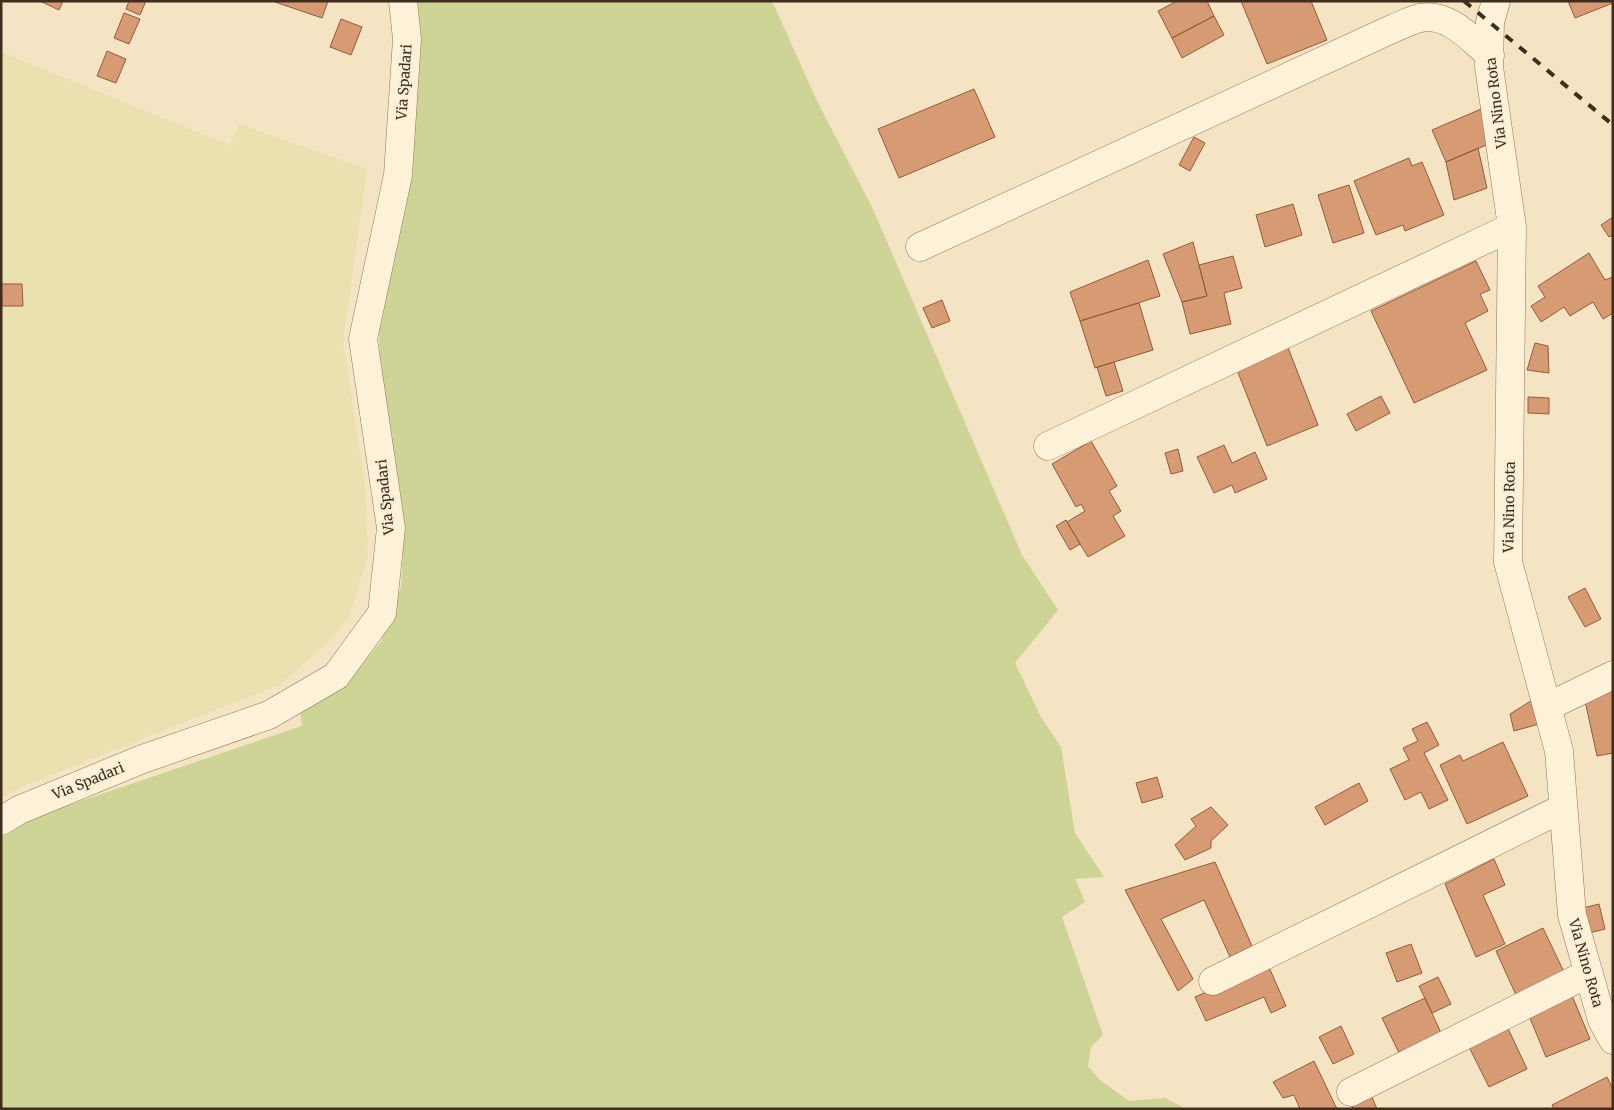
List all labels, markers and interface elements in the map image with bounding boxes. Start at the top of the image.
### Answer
street label: Via Spadari [392,43,416,122]
street label: Via Nino Rota [1481,56,1511,150]
street label: Via Spadari [372,458,398,537]
street label: Via Nino Rota [1499,461,1519,554]
street label: Via Spadari [48,758,127,804]
street label: Via Nino Rota [1564,916,1607,1010]

